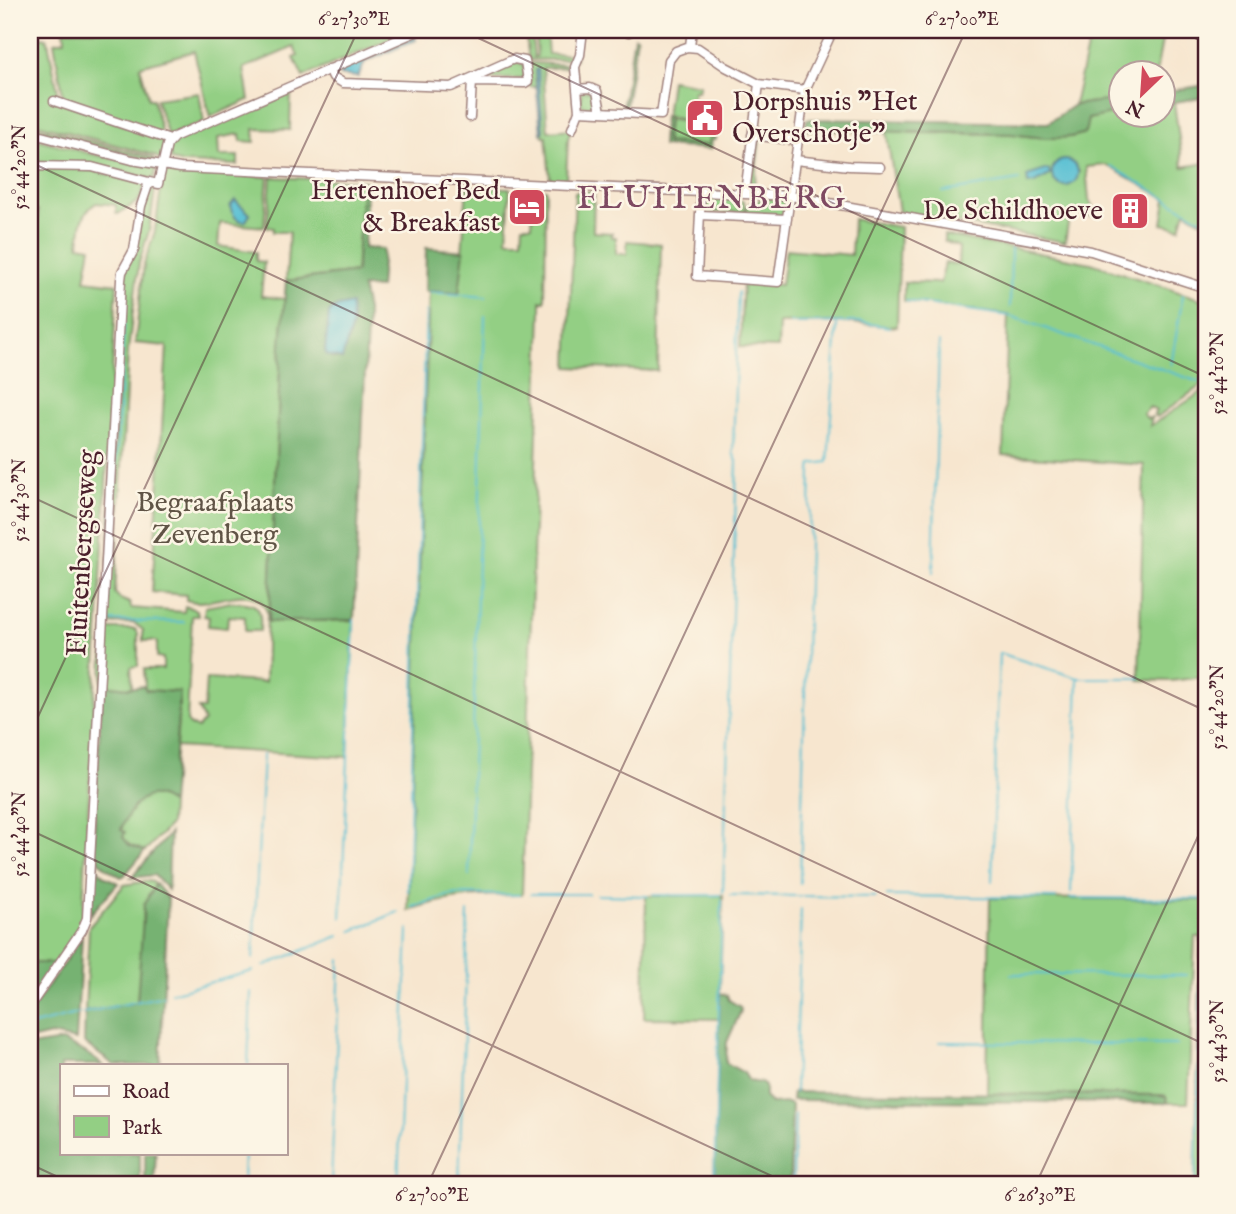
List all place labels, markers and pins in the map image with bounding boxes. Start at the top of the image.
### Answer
place label: Dorpshuis "Het Overschotje" [732,85,918,152]
public building icon: Dorpshuis "Het Overschotje" [684,97,726,139]
place label: Hertenhoef Bed & Breakfast [311,174,500,241]
hotel icon: Hertenhoef Bed & Breakfast [506,186,548,228]
building icon: De Schildhoeve [1109,190,1151,232]
place label: De Schildhoeve [922,194,1103,229]

